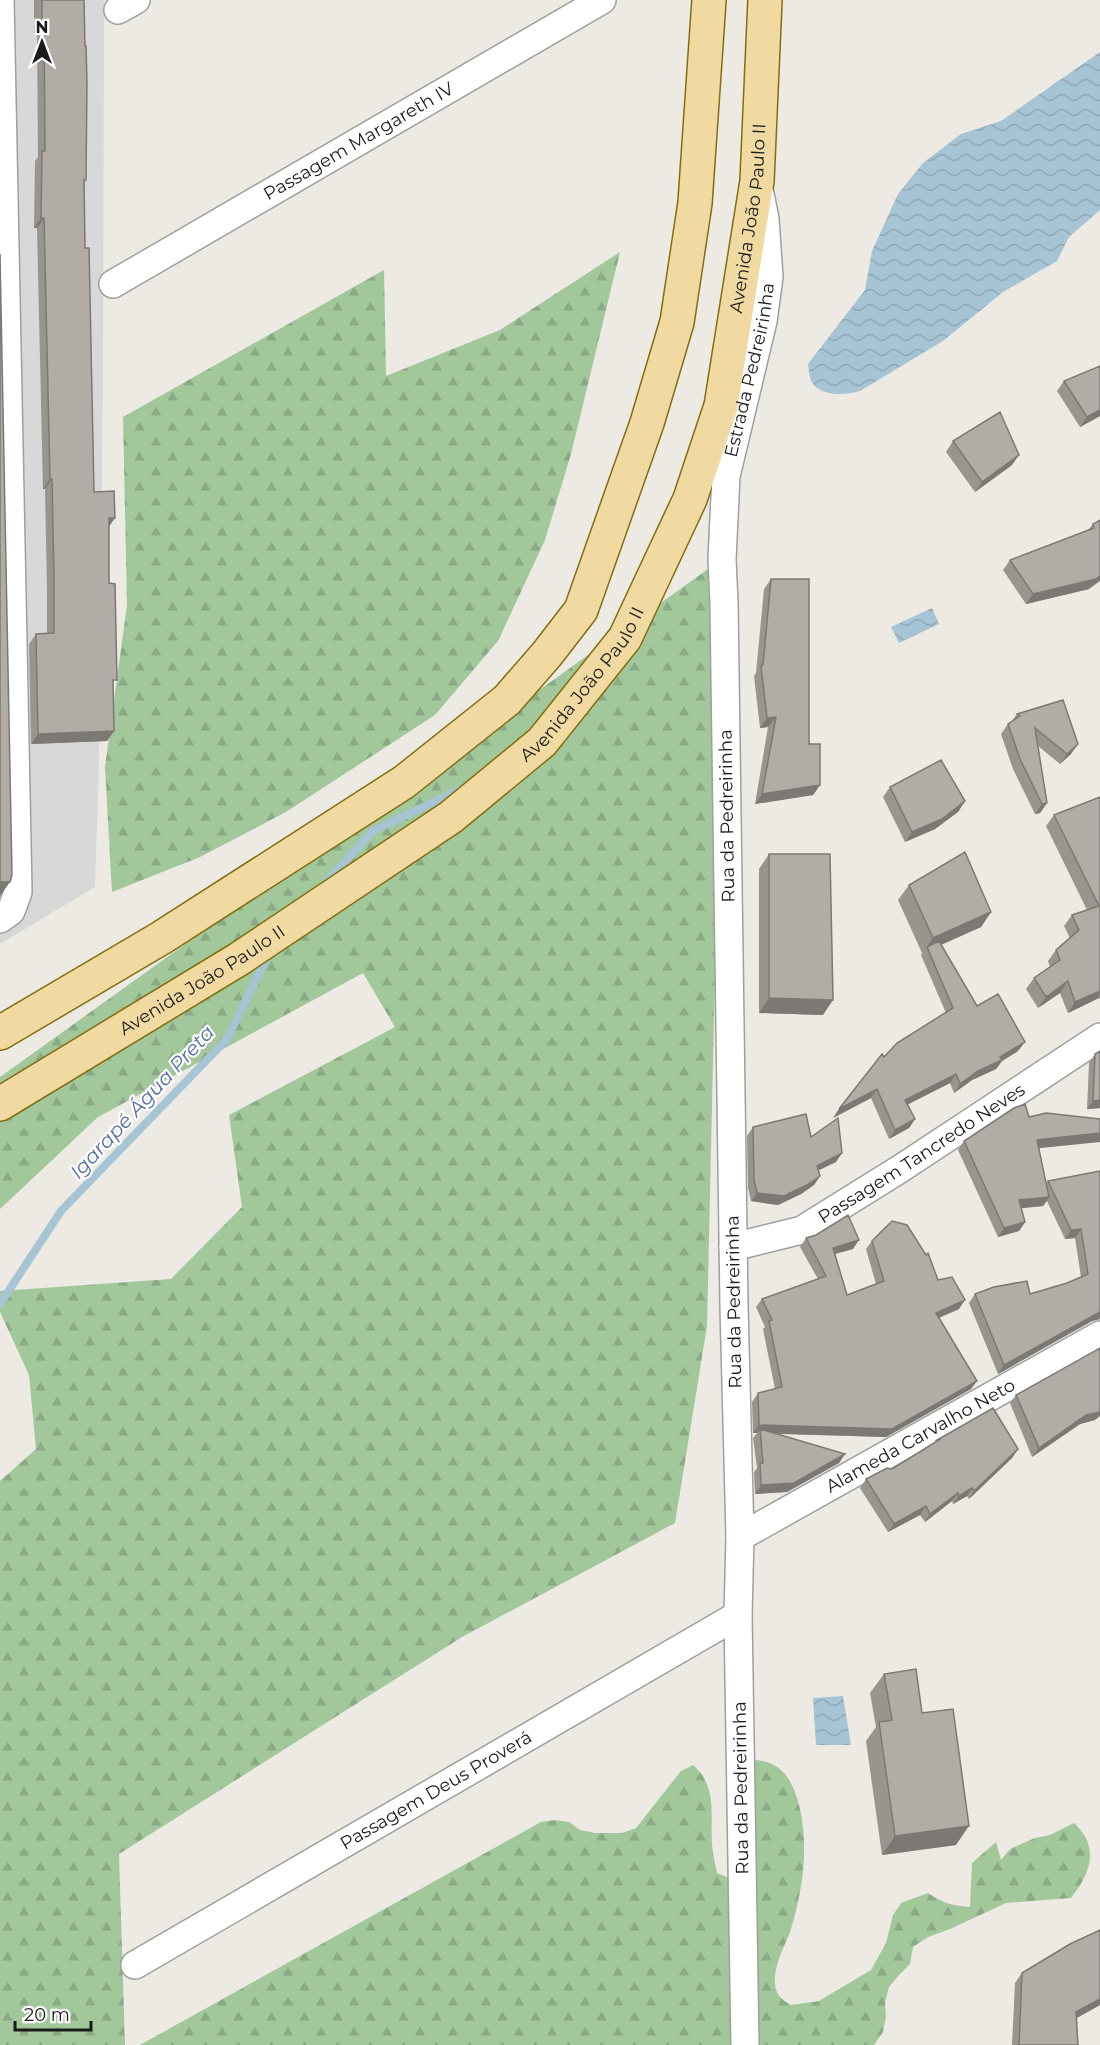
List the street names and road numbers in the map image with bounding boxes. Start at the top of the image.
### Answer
street label: Passagem Margareth IV [260,77,458,205]
street label: Avenida João Paulo II [725,123,771,315]
street label: Estrada Pedreirinha [720,282,779,460]
street label: Avenida João Paulo II [515,603,649,767]
street label: Rua da Pedreirinha [714,729,740,903]
street label: Avenida João Paulo II [115,920,289,1040]
street label: Passagem Tancredo Neves [814,1078,1029,1228]
street label: Rua da Pedreirinha [721,1215,747,1389]
street label: Alameda Carvalho Neto [822,1374,1019,1498]
street label: Rua da Pedreirinha [728,1701,754,1875]
street label: Passagem Deus Proverá [336,1726,536,1855]

